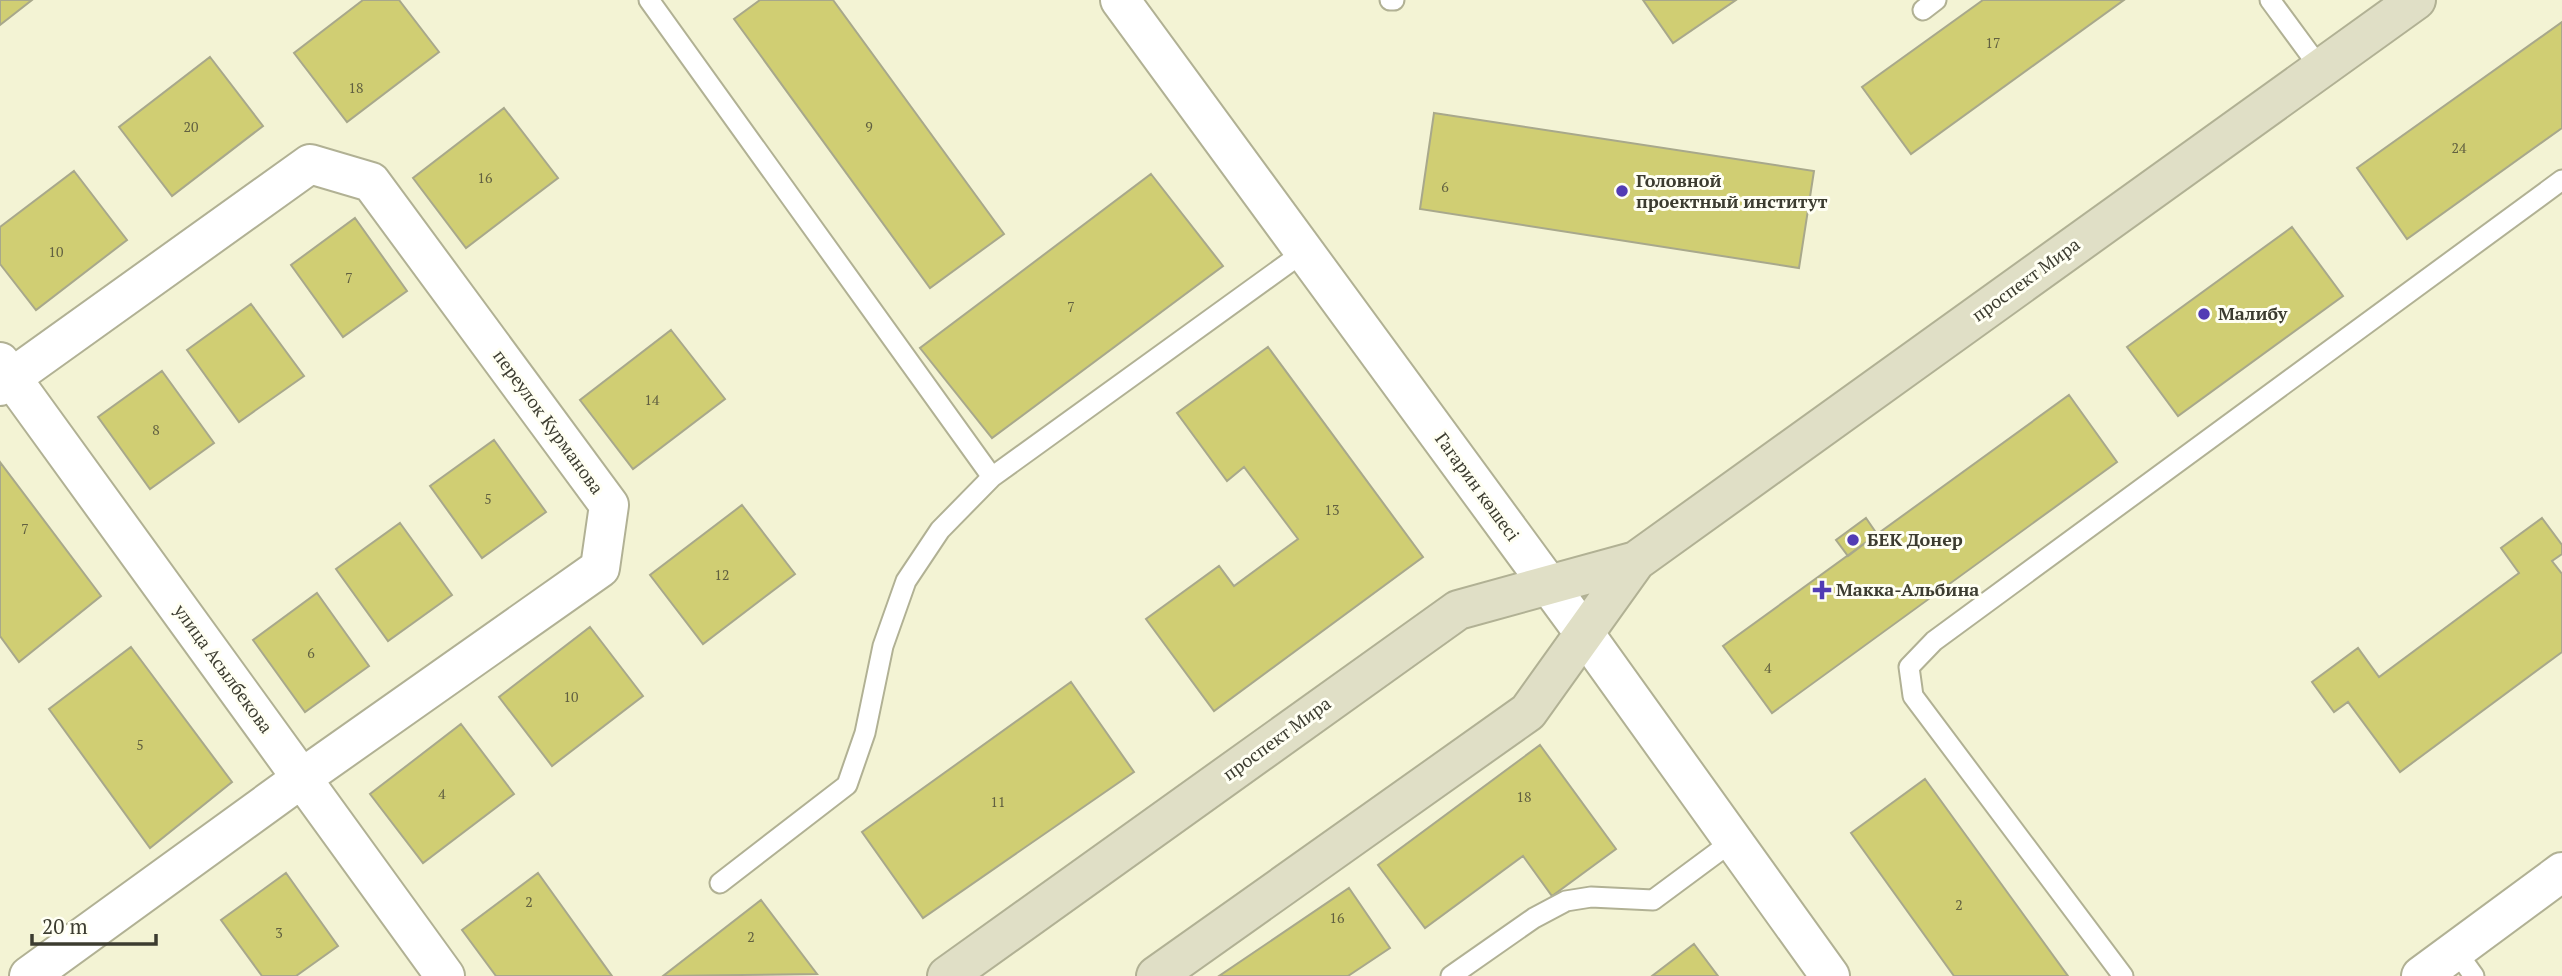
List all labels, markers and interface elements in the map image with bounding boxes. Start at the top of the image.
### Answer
house number: 17 [1986,33,2000,52]
house number: 18 [349,78,363,97]
house number: 20 [184,117,198,136]
house number: 9 [865,117,873,136]
house number: 24 [2452,138,2467,157]
house number: 16 [478,168,493,187]
place label: Головной проектный институт [1636,168,1828,213]
house number: 6 [1441,177,1449,196]
marker: Головной проектный институт [1614,183,1630,199]
street label: проспект Мира [1967,232,2084,326]
house number: 10 [49,242,63,261]
house number: 7 [345,268,353,287]
house number: 7 [1067,297,1075,316]
place label: Малибу [2218,301,2288,325]
marker: Малибу [2196,306,2212,322]
street label: переулок Курманова [488,344,609,499]
house number: 14 [645,390,660,409]
house number: 8 [152,420,160,439]
street label: Гагарин көшесі [1430,427,1525,545]
house number: 5 [484,489,492,508]
house number: 13 [1325,500,1339,519]
house number: 7 [21,519,29,538]
place label: БЕК Донер [1867,527,1963,551]
marker: БЕК Донер [1845,532,1861,548]
house number: 12 [715,565,729,584]
place label: Макка-Альбина [1836,577,1979,601]
marker: Макка-Альбина [1814,582,1830,598]
street label: улица Асылбекова [168,598,279,738]
house number: 6 [307,643,315,662]
house number: 4 [1764,658,1772,677]
house number: 10 [564,687,578,706]
street label: проспект Мира [1218,691,1335,785]
house number: 5 [136,735,144,754]
house number: 4 [438,784,446,803]
house number: 18 [1517,787,1531,806]
house number: 11 [991,792,1005,811]
house number: 2 [525,892,533,911]
house number: 2 [1955,895,1963,914]
scale bar [32,902,156,946]
house number: 16 [1330,908,1345,927]
text: 20 m [42,912,88,940]
house number: 3 [275,923,283,942]
house number: 2 [747,927,755,946]

